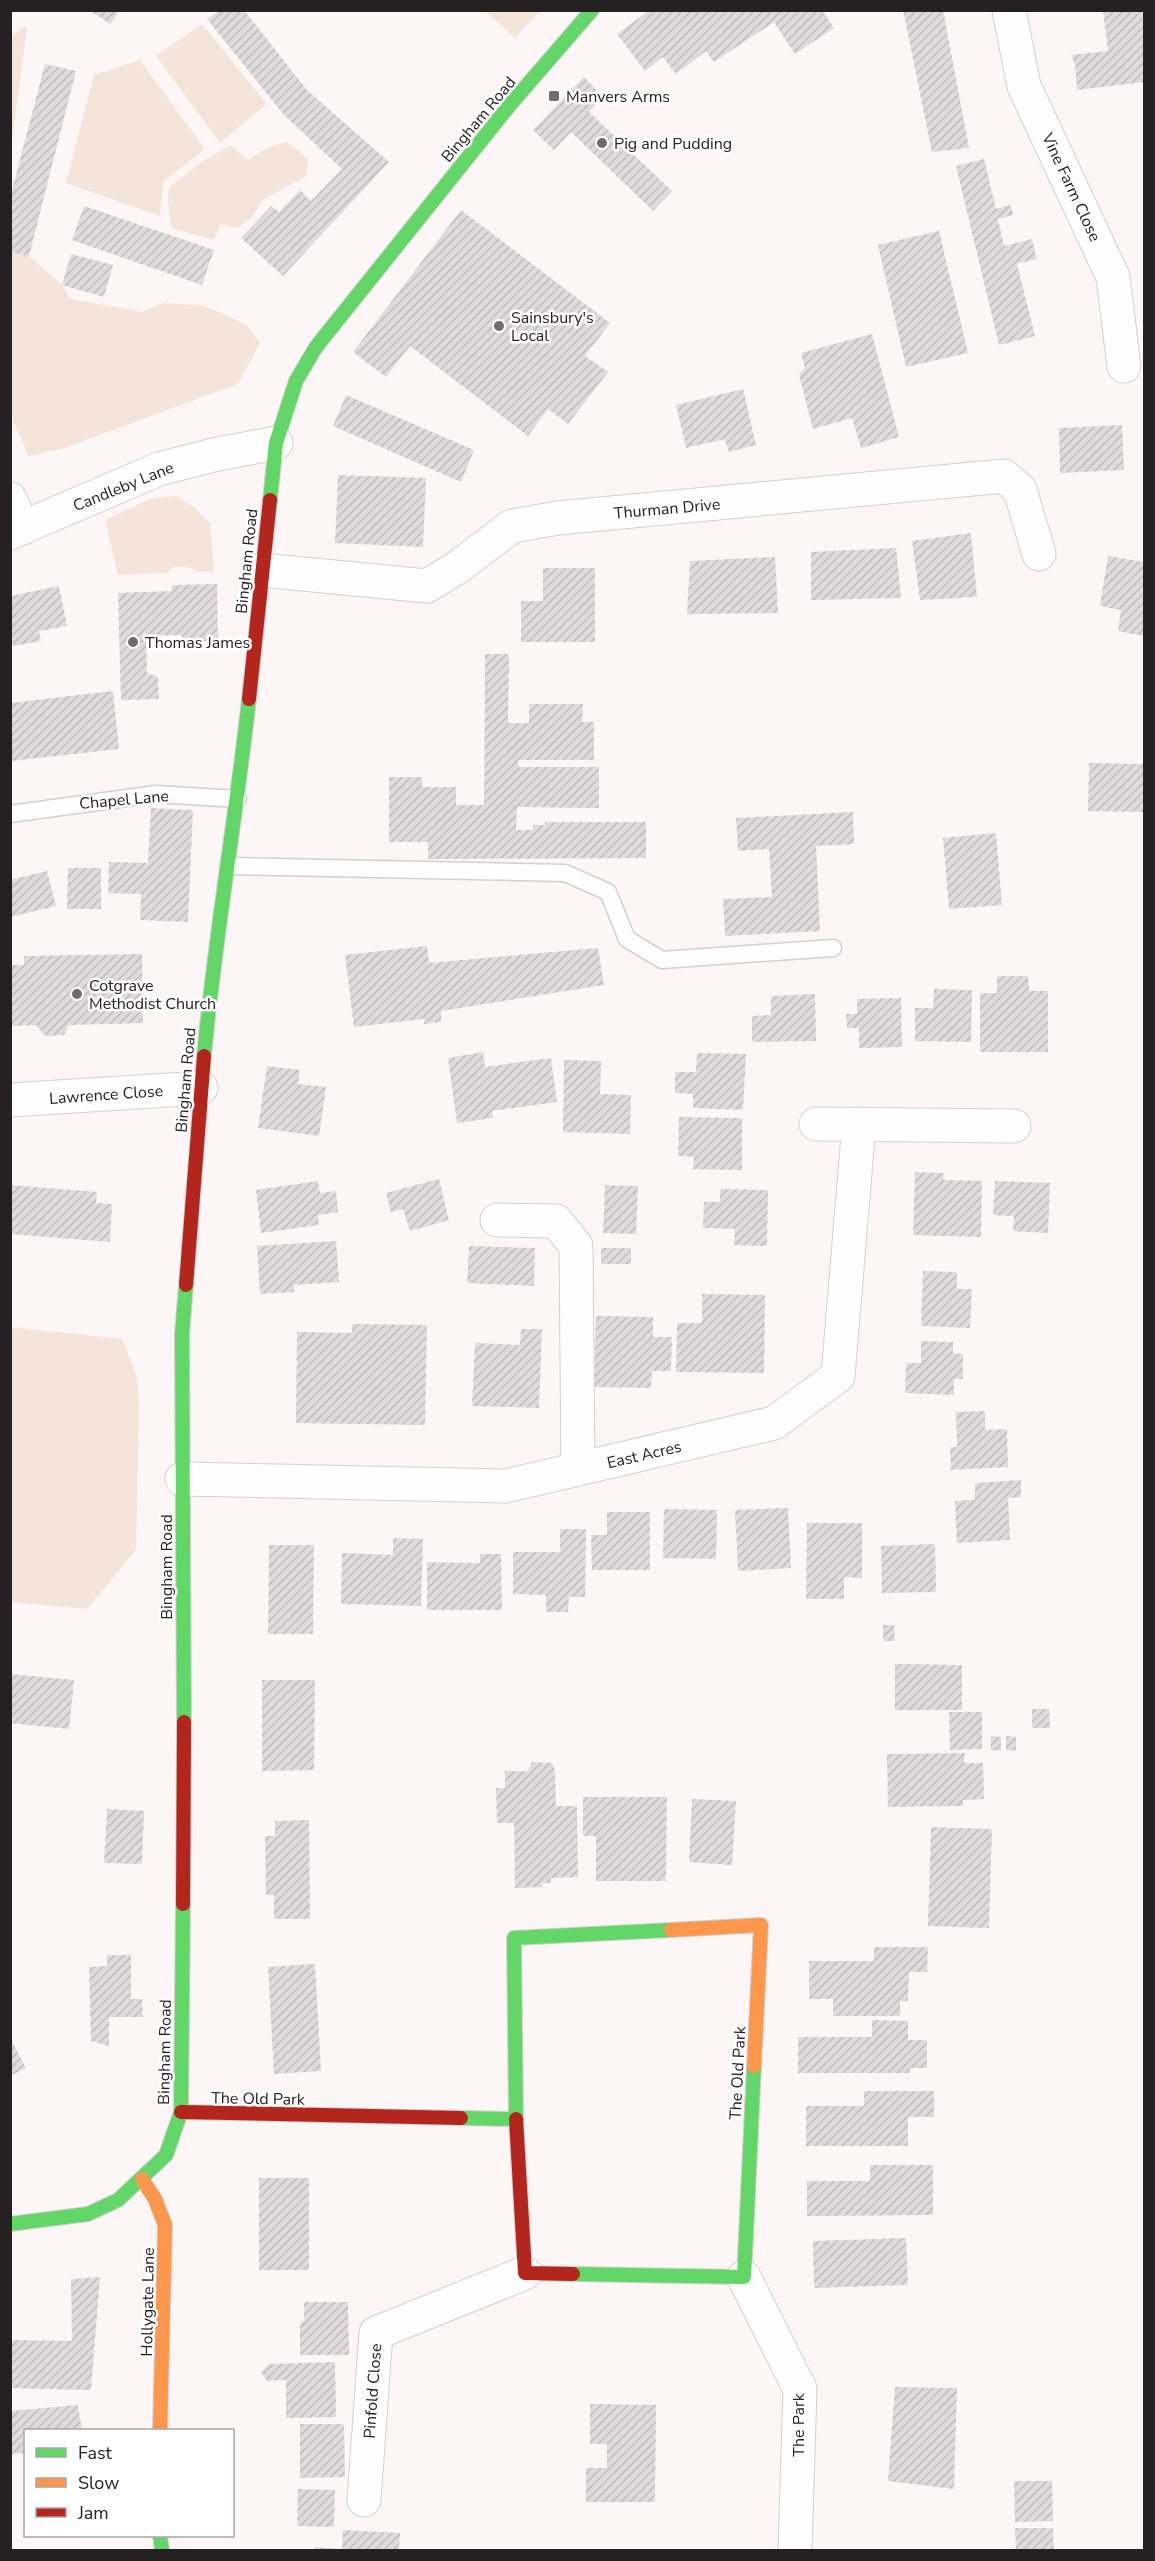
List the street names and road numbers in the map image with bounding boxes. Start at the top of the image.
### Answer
street label: Bingham Road [436,72,521,167]
street label: Vine Farm Close [1036,129,1106,245]
street label: Candleby Lane [70,457,177,517]
street label: Thurman Drive [613,493,721,525]
street label: Bingham Road [231,507,263,615]
street label: Chapel Lane [78,785,170,815]
street label: Bingham Road [170,1027,202,1134]
street label: Lawrence Close [48,1080,164,1110]
street label: East Acres [605,1436,684,1474]
street label: Bingham Road [156,1514,178,1620]
street label: Bingham Road [153,1999,177,2105]
street label: The Old Park [725,2025,751,2120]
street label: The Old Park [211,2087,306,2111]
street label: Hollygate Lane [136,2247,160,2357]
street label: Pinfold Close [359,2343,387,2440]
street label: The Park [788,2392,810,2457]

